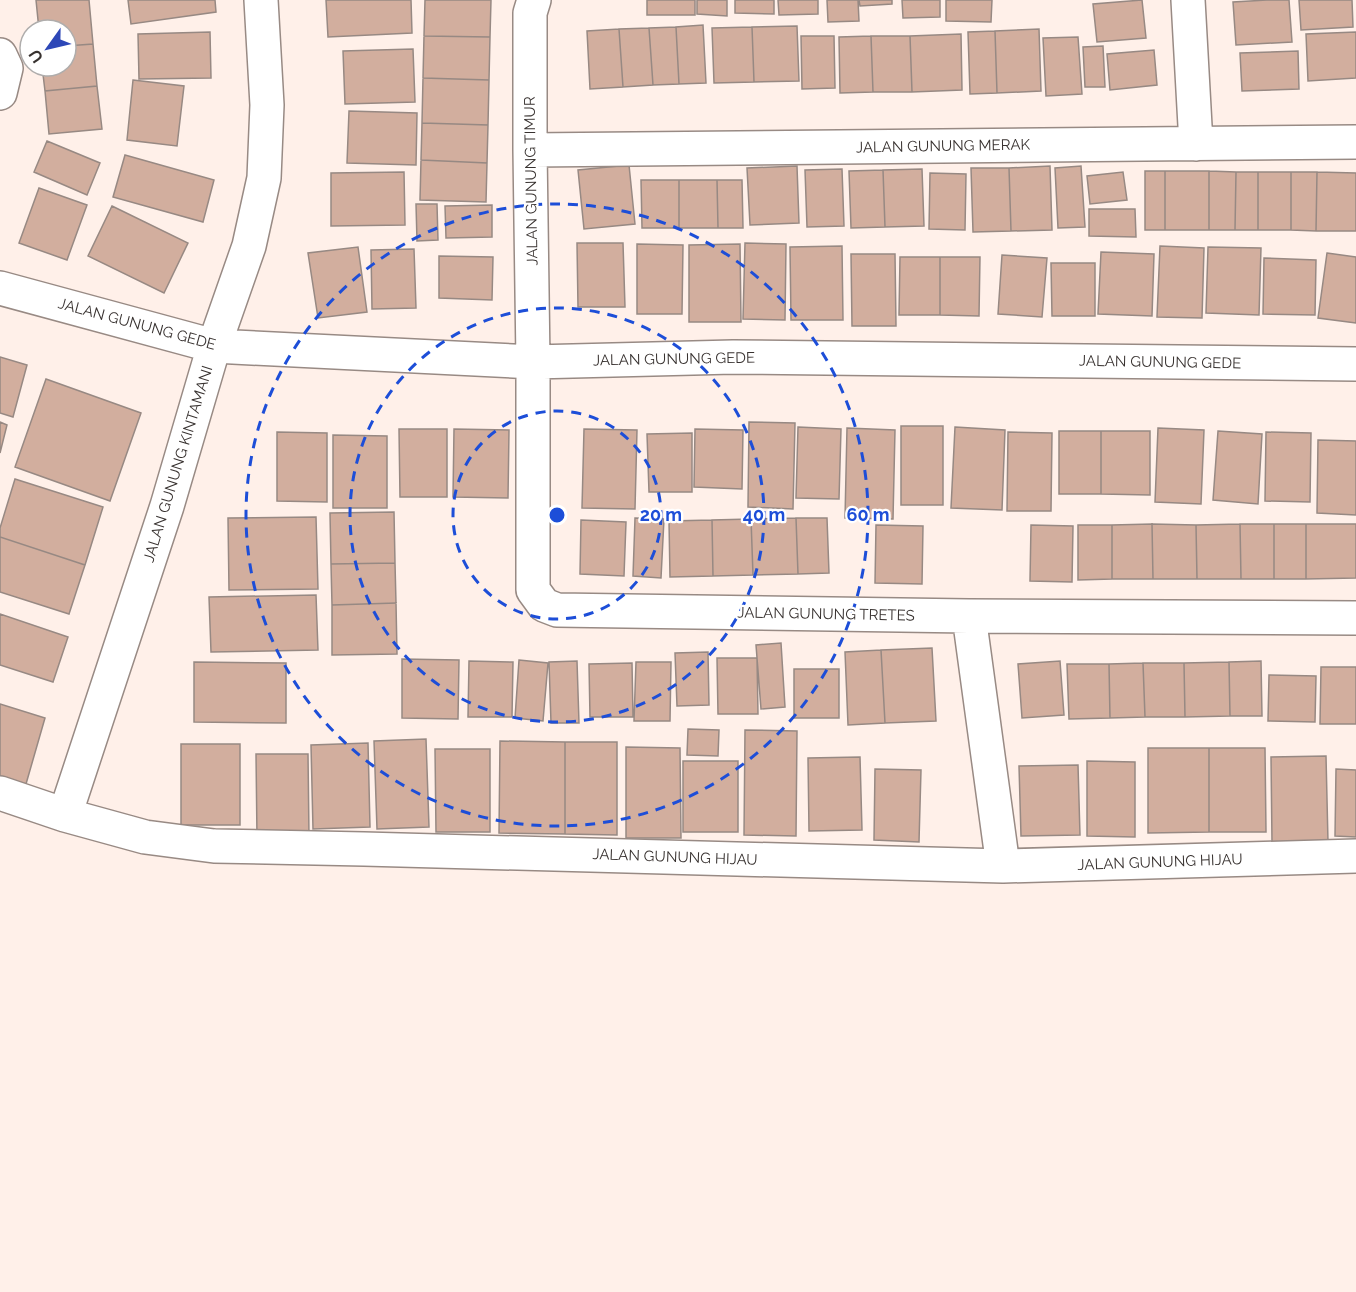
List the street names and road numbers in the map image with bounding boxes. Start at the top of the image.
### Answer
street label: JALAN GUNUNG TIMUR [521,96,541,266]
street label: JALAN GUNUNG MERAK [856,135,1031,157]
street label: JALAN GUNUNG GEDE [56,294,218,354]
street label: JALAN GUNUNG GEDE [593,349,755,369]
street label: JALAN GUNUNG GEDE [1079,352,1241,372]
street label: JALAN GUNUNG KINTAMANI [140,364,216,564]
street label: JALAN GUNUNG TRETES [737,603,915,625]
street label: JALAN GUNUNG HIJAU [592,845,758,869]
street label: JALAN GUNUNG HIJAU [1077,850,1243,874]

